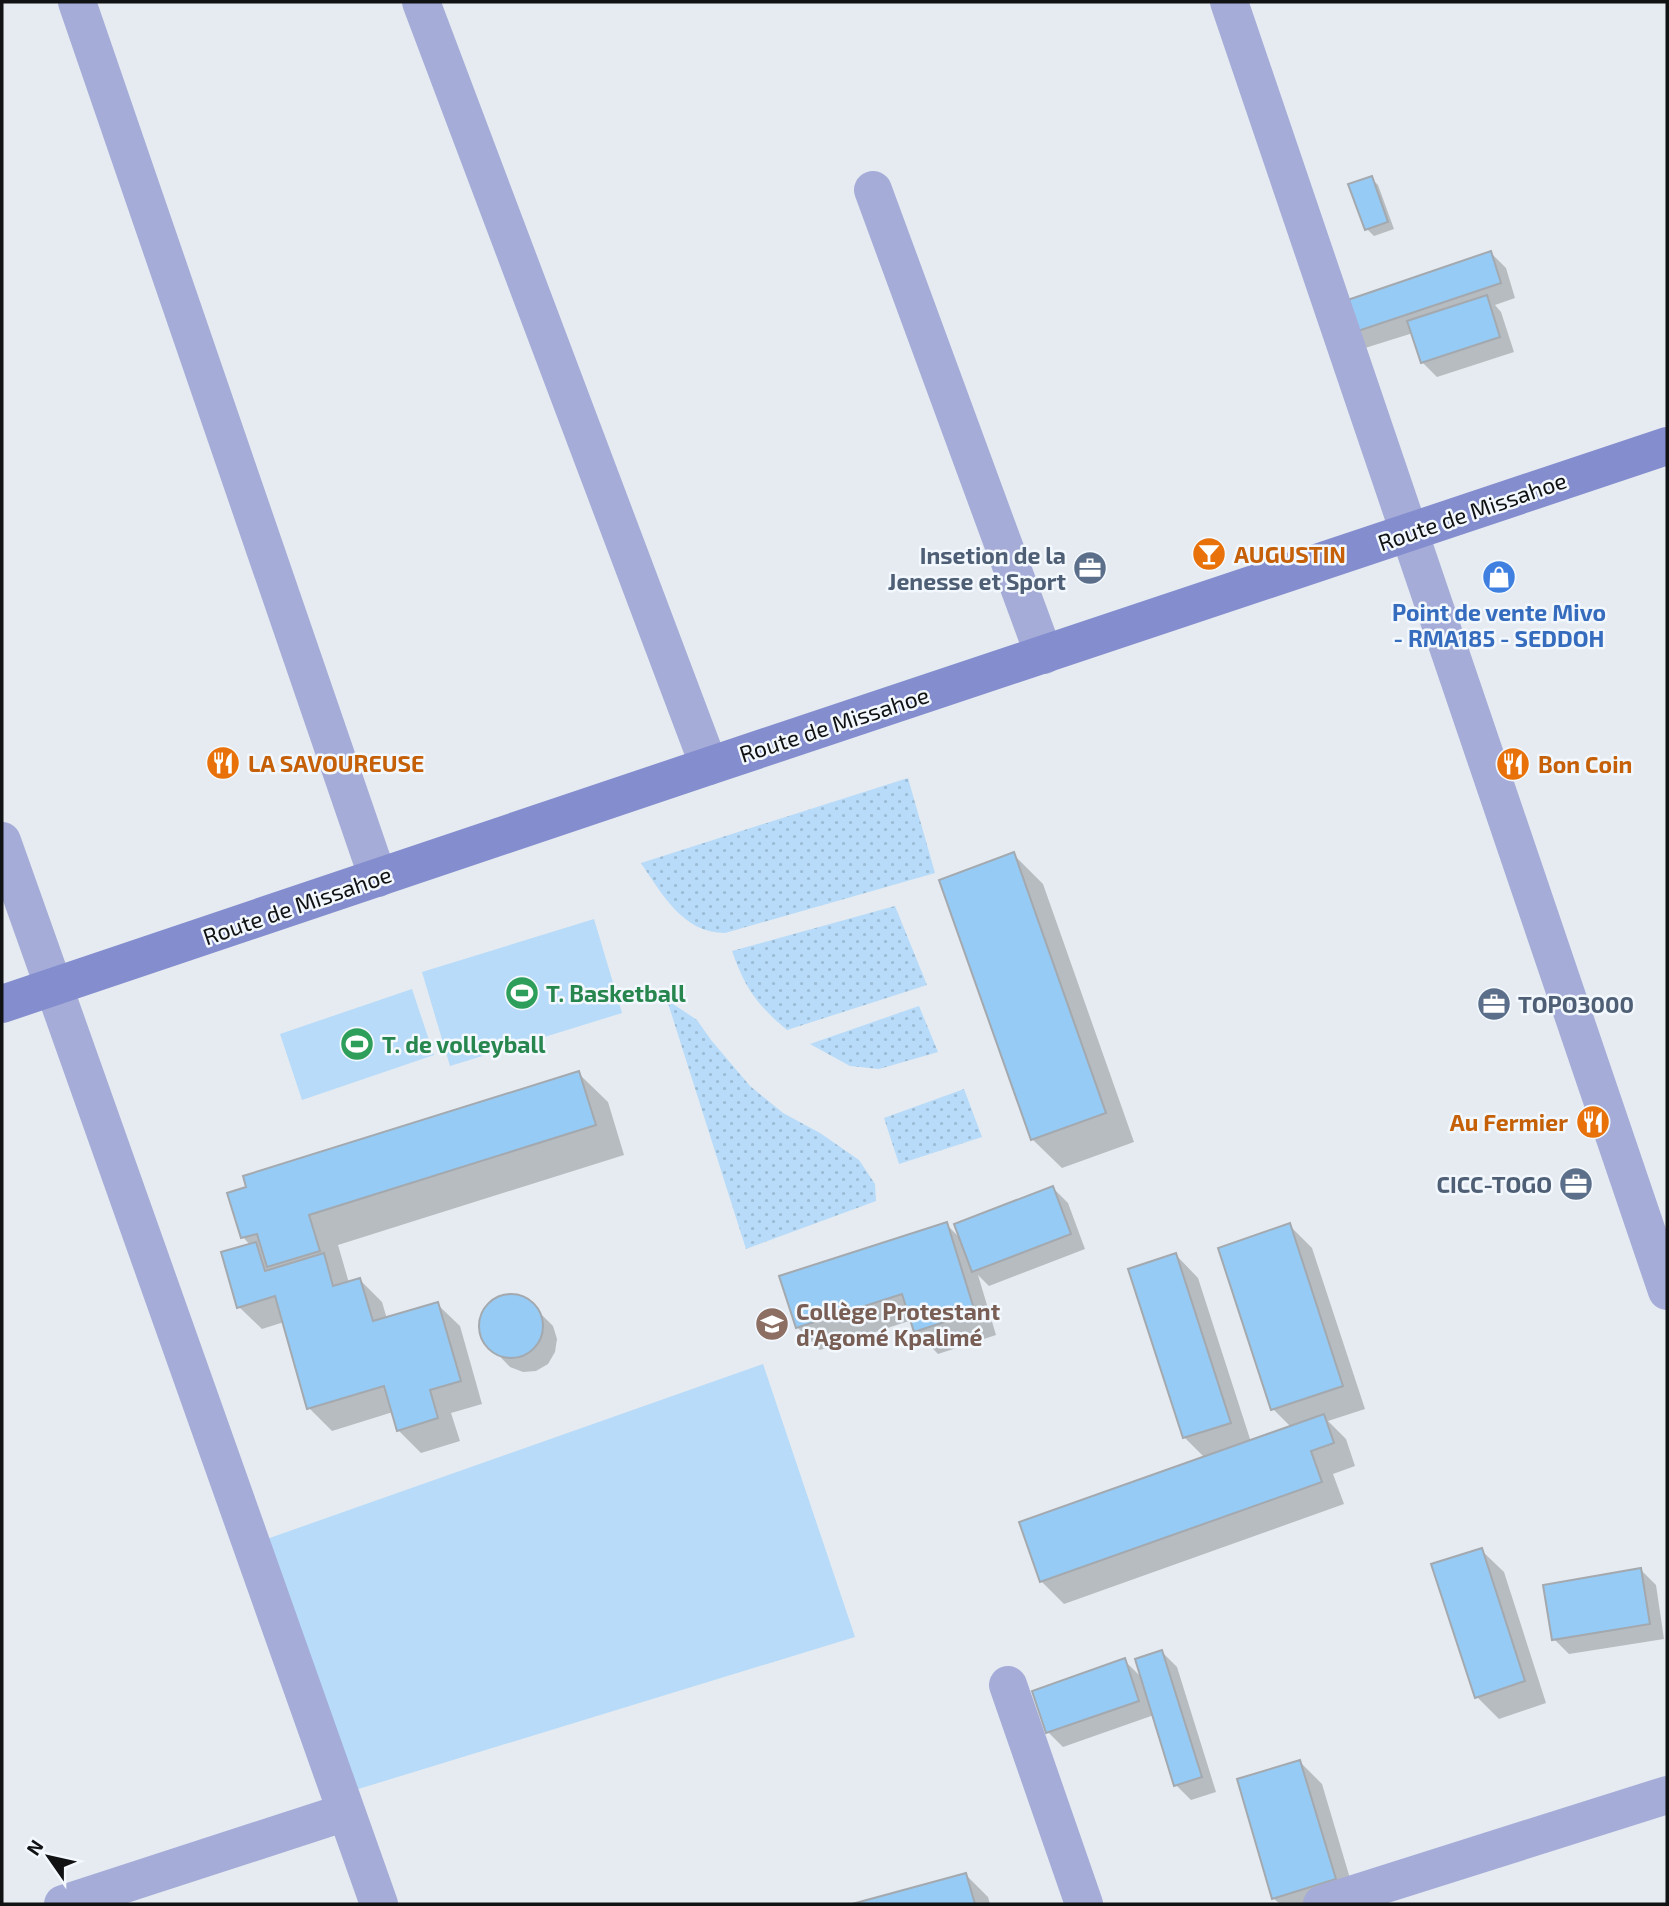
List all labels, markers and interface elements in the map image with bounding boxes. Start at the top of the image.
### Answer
street label: Route de Missahoe [1374,466,1570,556]
bar icon: AUGUSTIN [1190,535,1228,573]
place label: AUGUSTIN [1234,540,1346,568]
place label: Insetion de la Jenesse et Sport [888,541,1066,595]
office icon: Insetion de la Jenesse et Sport [1071,549,1109,587]
shop icon: Point de vente Mivo - RMA185 - SEDDOH [1480,558,1518,596]
place label: Point de vente Mivo - RMA185 - SEDDOH [1392,598,1606,652]
street label: Route de Missahoe [736,680,932,768]
restaurant icon: LA SAVOUREUSE [204,744,242,782]
restaurant icon: Bon Coin [1494,745,1532,783]
place label: LA SAVOUREUSE [248,749,424,777]
place label: Bon Coin [1538,750,1632,778]
street label: Route de Missahoe [199,860,395,950]
sports icon: T. Basketball [503,974,541,1012]
place label: T. Basketball [546,979,686,1007]
office icon: TOPO3000 [1475,985,1513,1023]
place label: TOPO3000 [1518,990,1634,1018]
sports icon: T. de volleyball [338,1025,376,1063]
place label: T. de volleyball [382,1030,546,1058]
restaurant icon: Au Fermier [1574,1103,1612,1141]
place label: Au Fermier [1450,1108,1568,1136]
office icon: CICC-TOGO [1557,1165,1595,1203]
place label: CICC-TOGO [1437,1170,1552,1198]
place label: Collège Protestant d'Agomé Kpalimé [796,1297,1000,1351]
school or university icon: Collège Protestant d'Agomé Kpalimé [753,1305,791,1343]
north arrow [14,1822,84,1892]
text: N [21,1835,48,1859]

